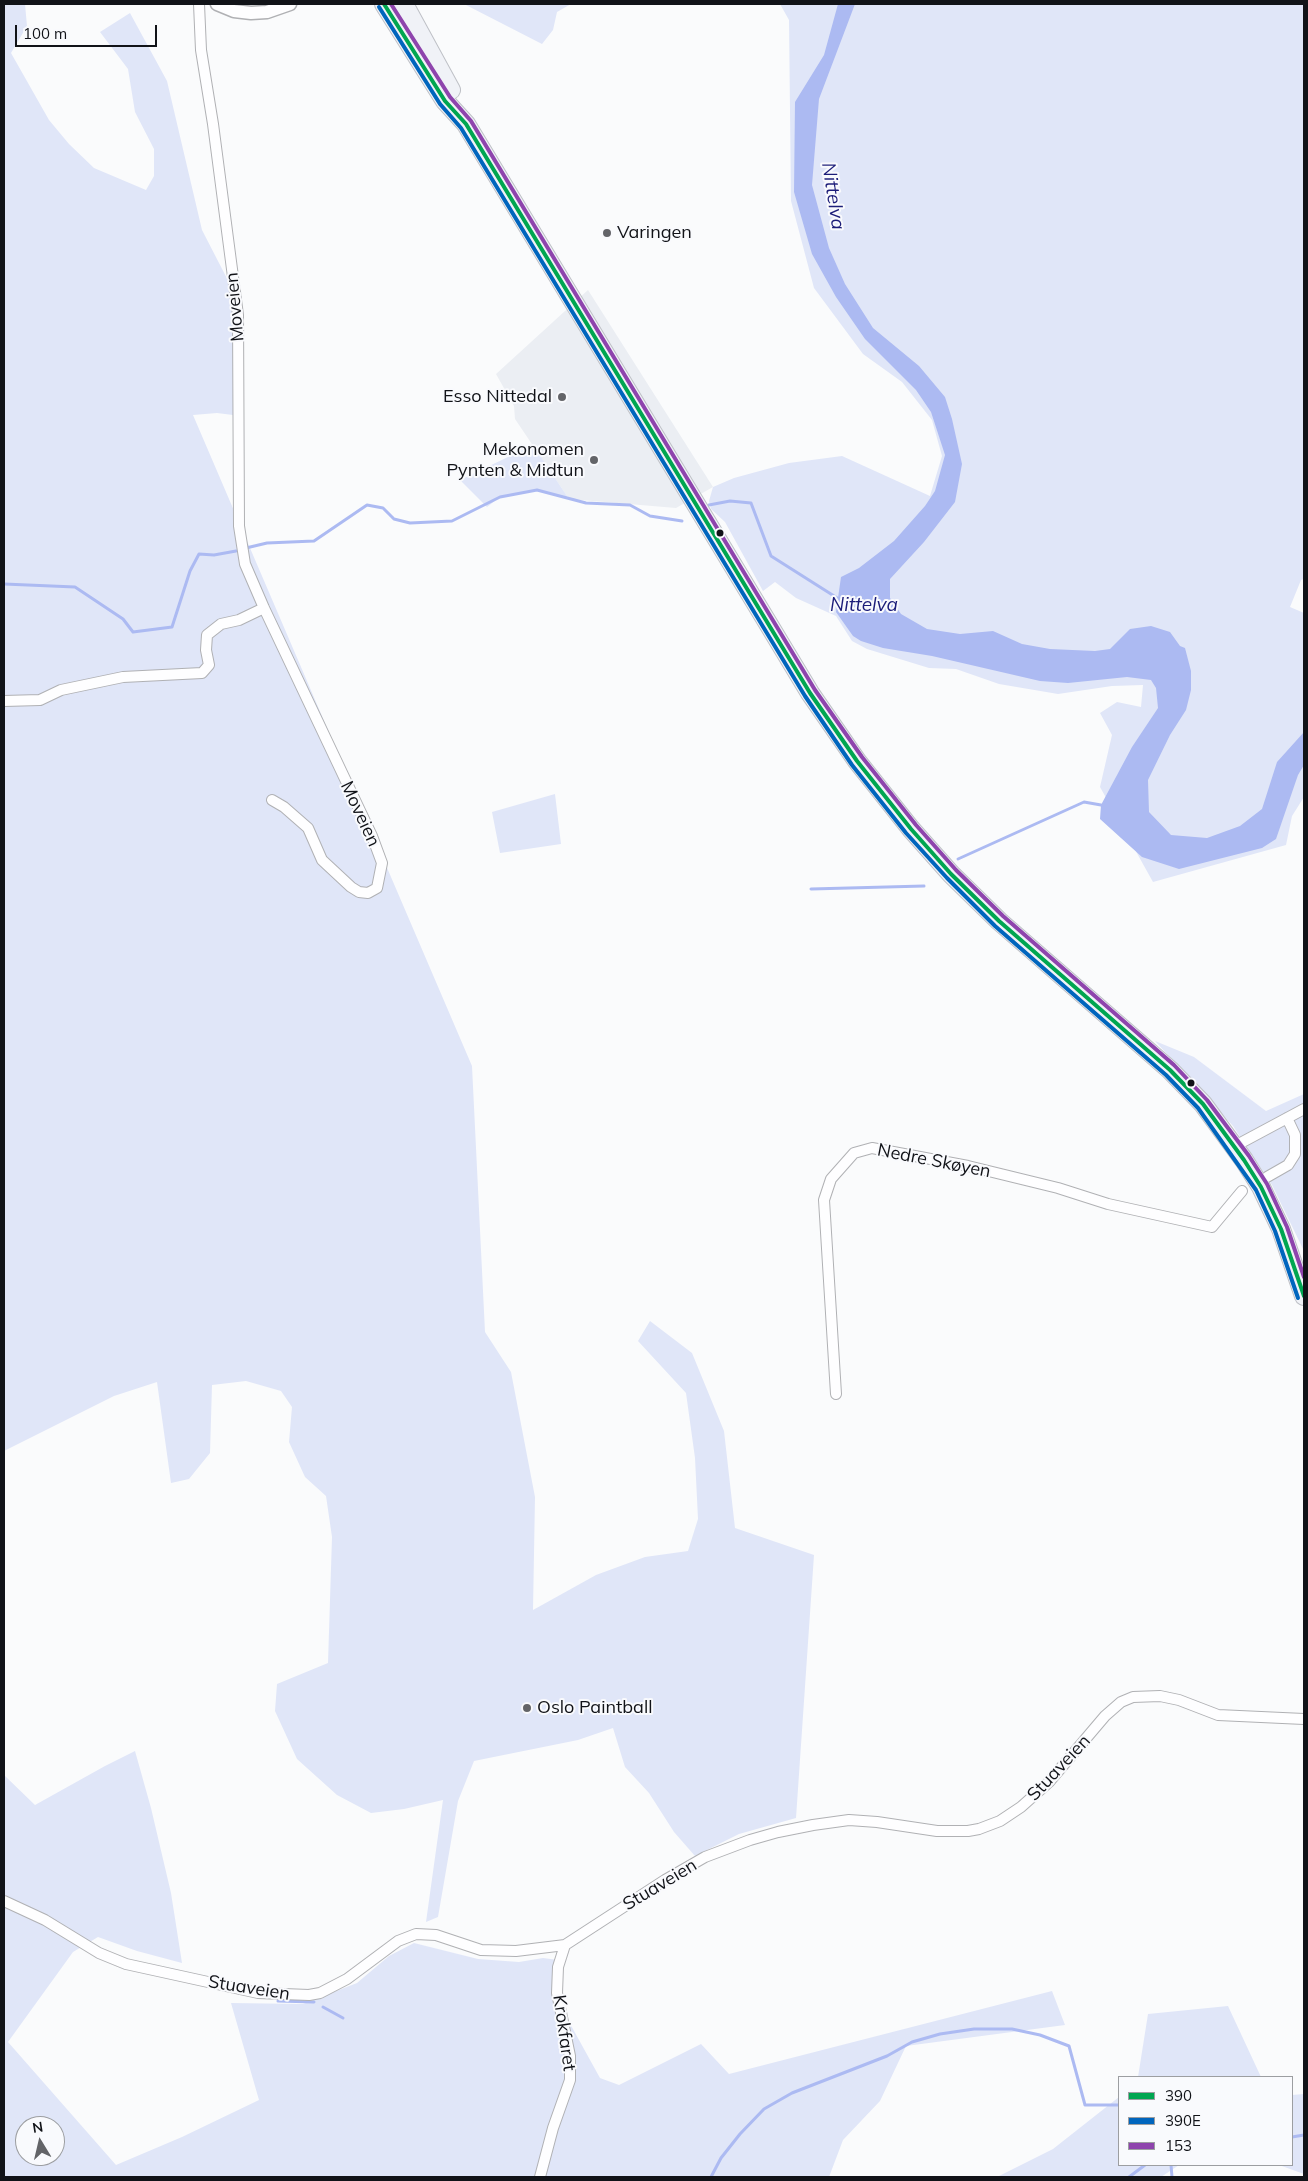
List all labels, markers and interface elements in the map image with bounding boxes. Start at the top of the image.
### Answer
scale bar [18,15,160,47]
text: 100 m [23,24,67,43]
water label: Nittelva [816,161,850,231]
place label: Varingen [617,222,692,244]
marker: Varingen [601,227,613,239]
street label: Moveien [221,271,249,343]
place label: Esso Nittedal [443,386,552,408]
marker: Esso Nittedal [556,391,568,403]
place label: Mekonomen Pynten & Midtun [446,439,584,482]
marker: Mekonomen Pynten & Midtun [588,454,600,466]
unlabelled marker [715,528,725,538]
water label: Nittelva [830,594,898,616]
street label: Moveien [336,778,384,850]
unlabelled marker [1186,1078,1196,1088]
street label: Nedre Skøyen [875,1139,993,1183]
place label: Oslo Paintball [537,1697,652,1719]
marker: Oslo Paintball [521,1702,533,1714]
street label: Stuaveien [1023,1730,1095,1806]
street label: Stuaveien [619,1855,701,1915]
street label: Stuaveien [207,1971,291,2005]
street label: Krokfaret [548,1994,580,2072]
legend [1118,2076,1293,2166]
text: 390 [1165,2086,1192,2105]
text: 390E [1165,2111,1201,2130]
north arrow [15,2116,65,2166]
text: N [31,2117,44,2137]
text: 153 [1165,2136,1192,2155]

